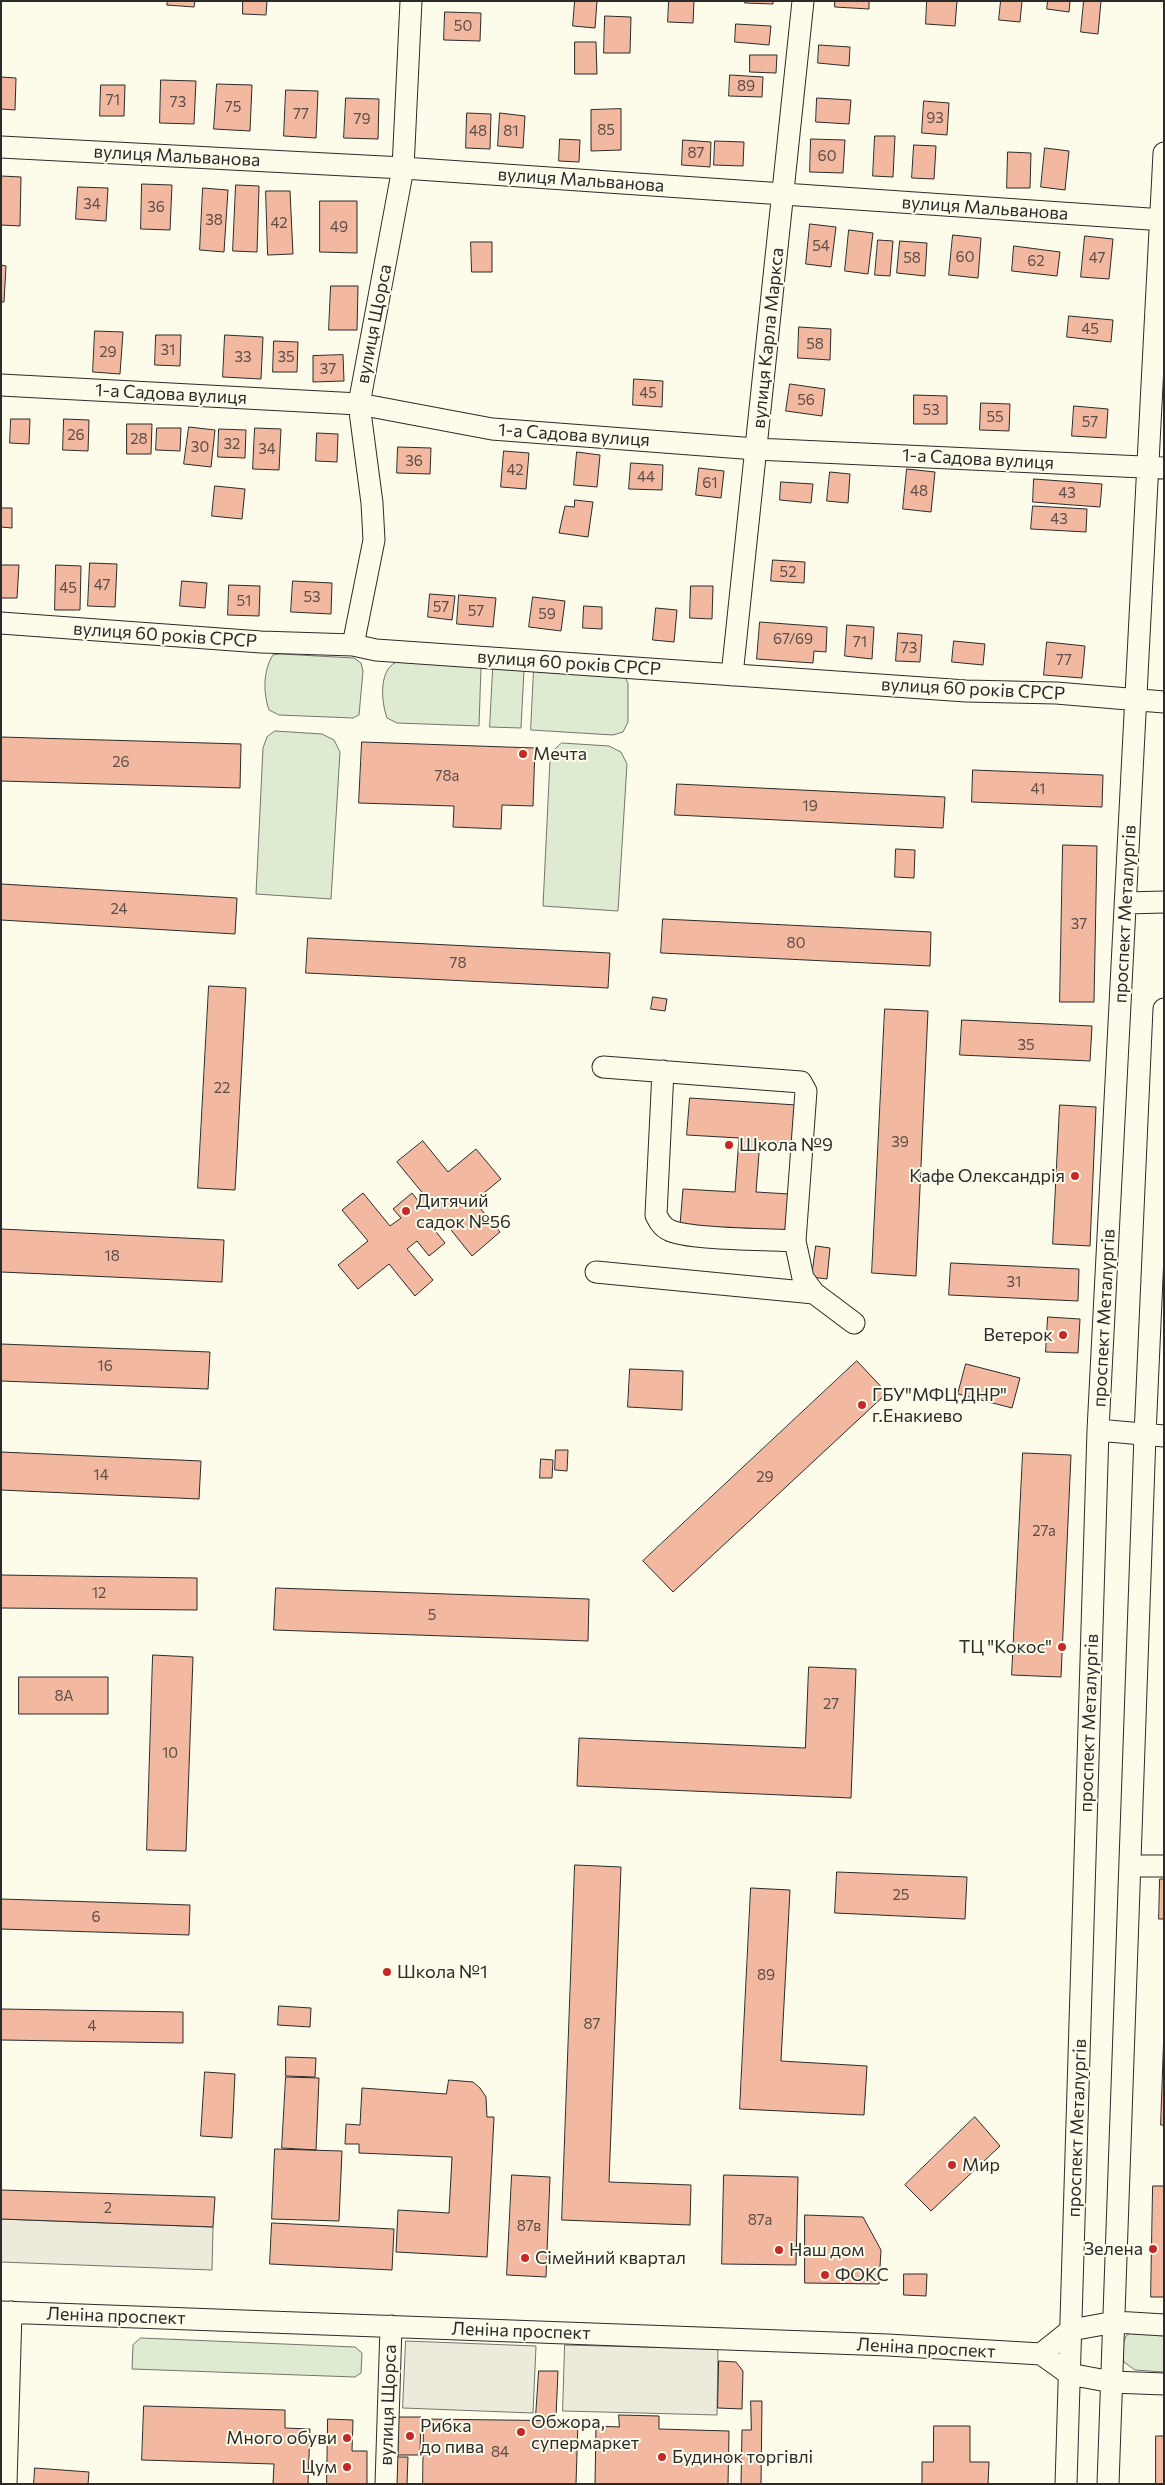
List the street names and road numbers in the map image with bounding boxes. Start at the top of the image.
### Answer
street label: вулиця Мальванова [93,141,261,171]
street label: вулиця Мальванова [497,163,665,197]
street label: вулиця Мальванова [901,191,1069,225]
street label: вулиця Карла Маркса [748,246,788,430]
street label: вулиця Щорса [352,263,396,385]
street label: 1-а Садова вулиця [94,379,248,409]
street label: 1-а Садова вулиця [497,419,651,451]
street label: 1-а Садова вулиця [901,444,1055,474]
street label: вулиця 60 років СРСР [72,618,258,652]
street label: вулиця 60 років СРСР [476,646,662,680]
street label: вулиця 60 років СРСР [880,673,1066,705]
street label: проспект Металургів [1110,824,1140,1004]
street label: проспект Металургів [1089,1228,1119,1408]
street label: проспект Металургів [1075,1633,1103,1813]
street label: проспект Металургів [1063,2038,1091,2218]
street label: Леніна проспект [46,2303,186,2329]
street label: Леніна проспект [451,2318,591,2344]
street label: Леніна проспект [856,2334,996,2362]
street label: вулиця Щорса [375,2344,401,2466]

